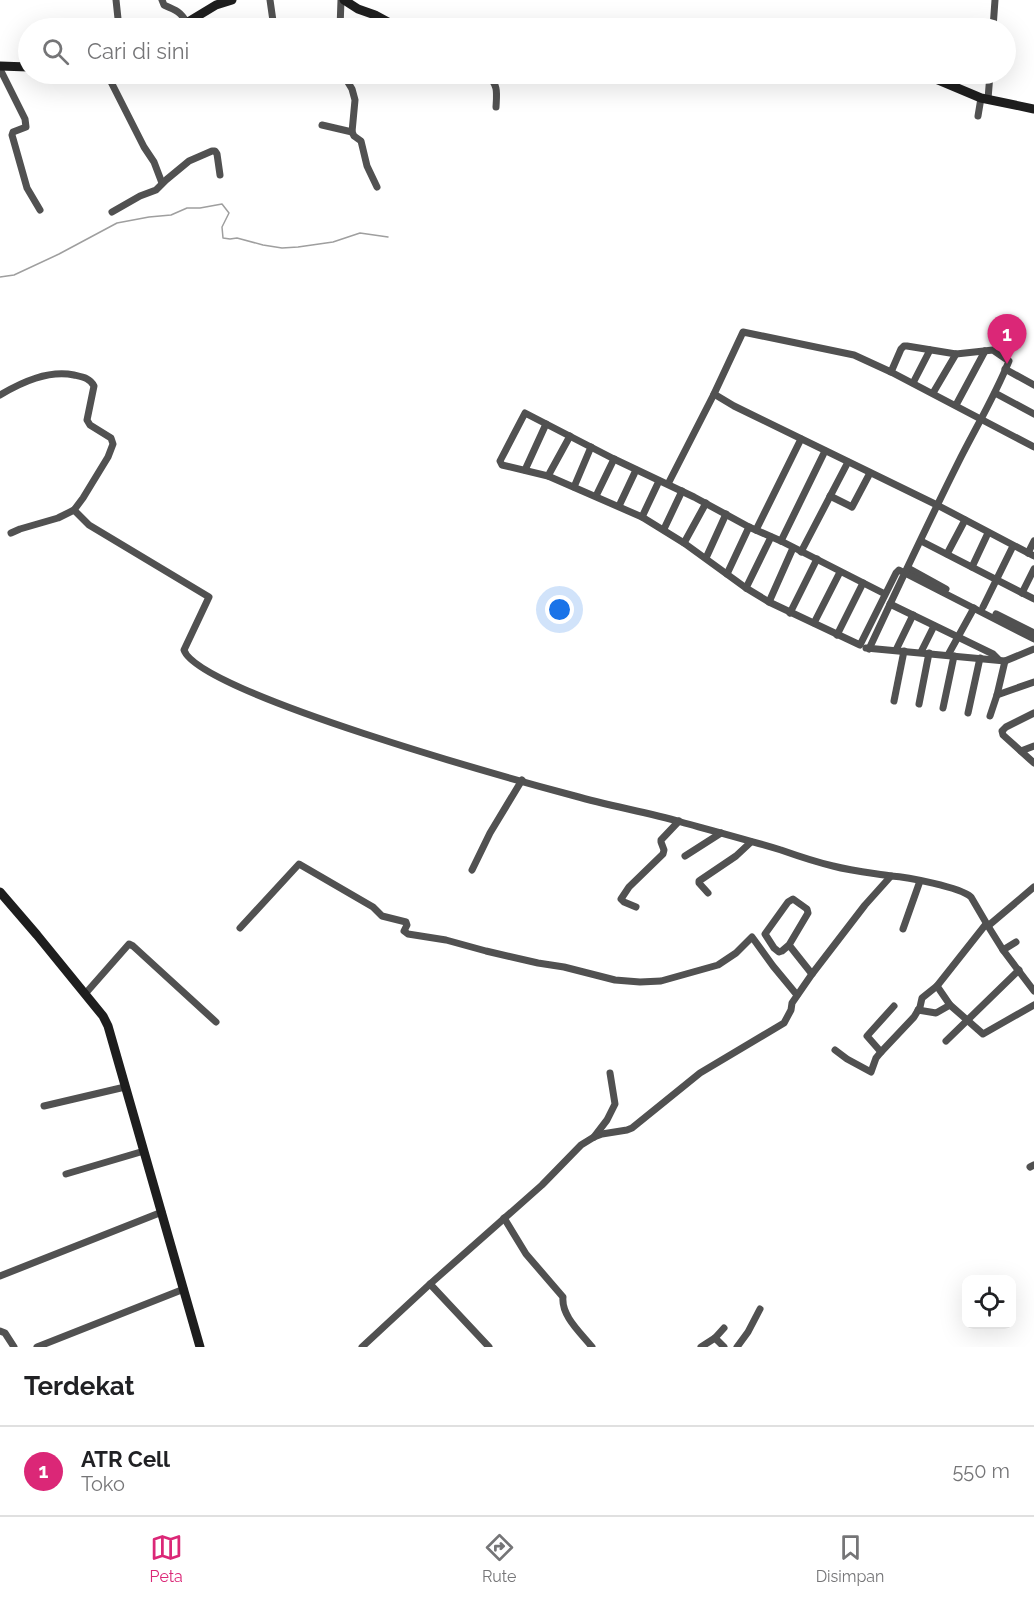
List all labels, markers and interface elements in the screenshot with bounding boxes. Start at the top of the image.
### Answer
search box [18,18,1016,84]
icon: search [39,35,72,68]
text: Cari di sini [87,38,189,64]
pin: 1 [988,314,1026,364]
your location [545,595,574,624]
map controls [962,1275,1016,1329]
button: locate [962,1275,1016,1329]
text: Terdekat [24,1371,135,1401]
text: ATR Cell [81,1446,170,1472]
text: 1 [39,1459,48,1483]
text: 550 m [952,1459,1010,1483]
text: Toko [81,1472,125,1496]
tab: Peta [150,1531,183,1586]
tab: Rute [482,1531,516,1586]
tab: Disimpan [816,1531,884,1586]

